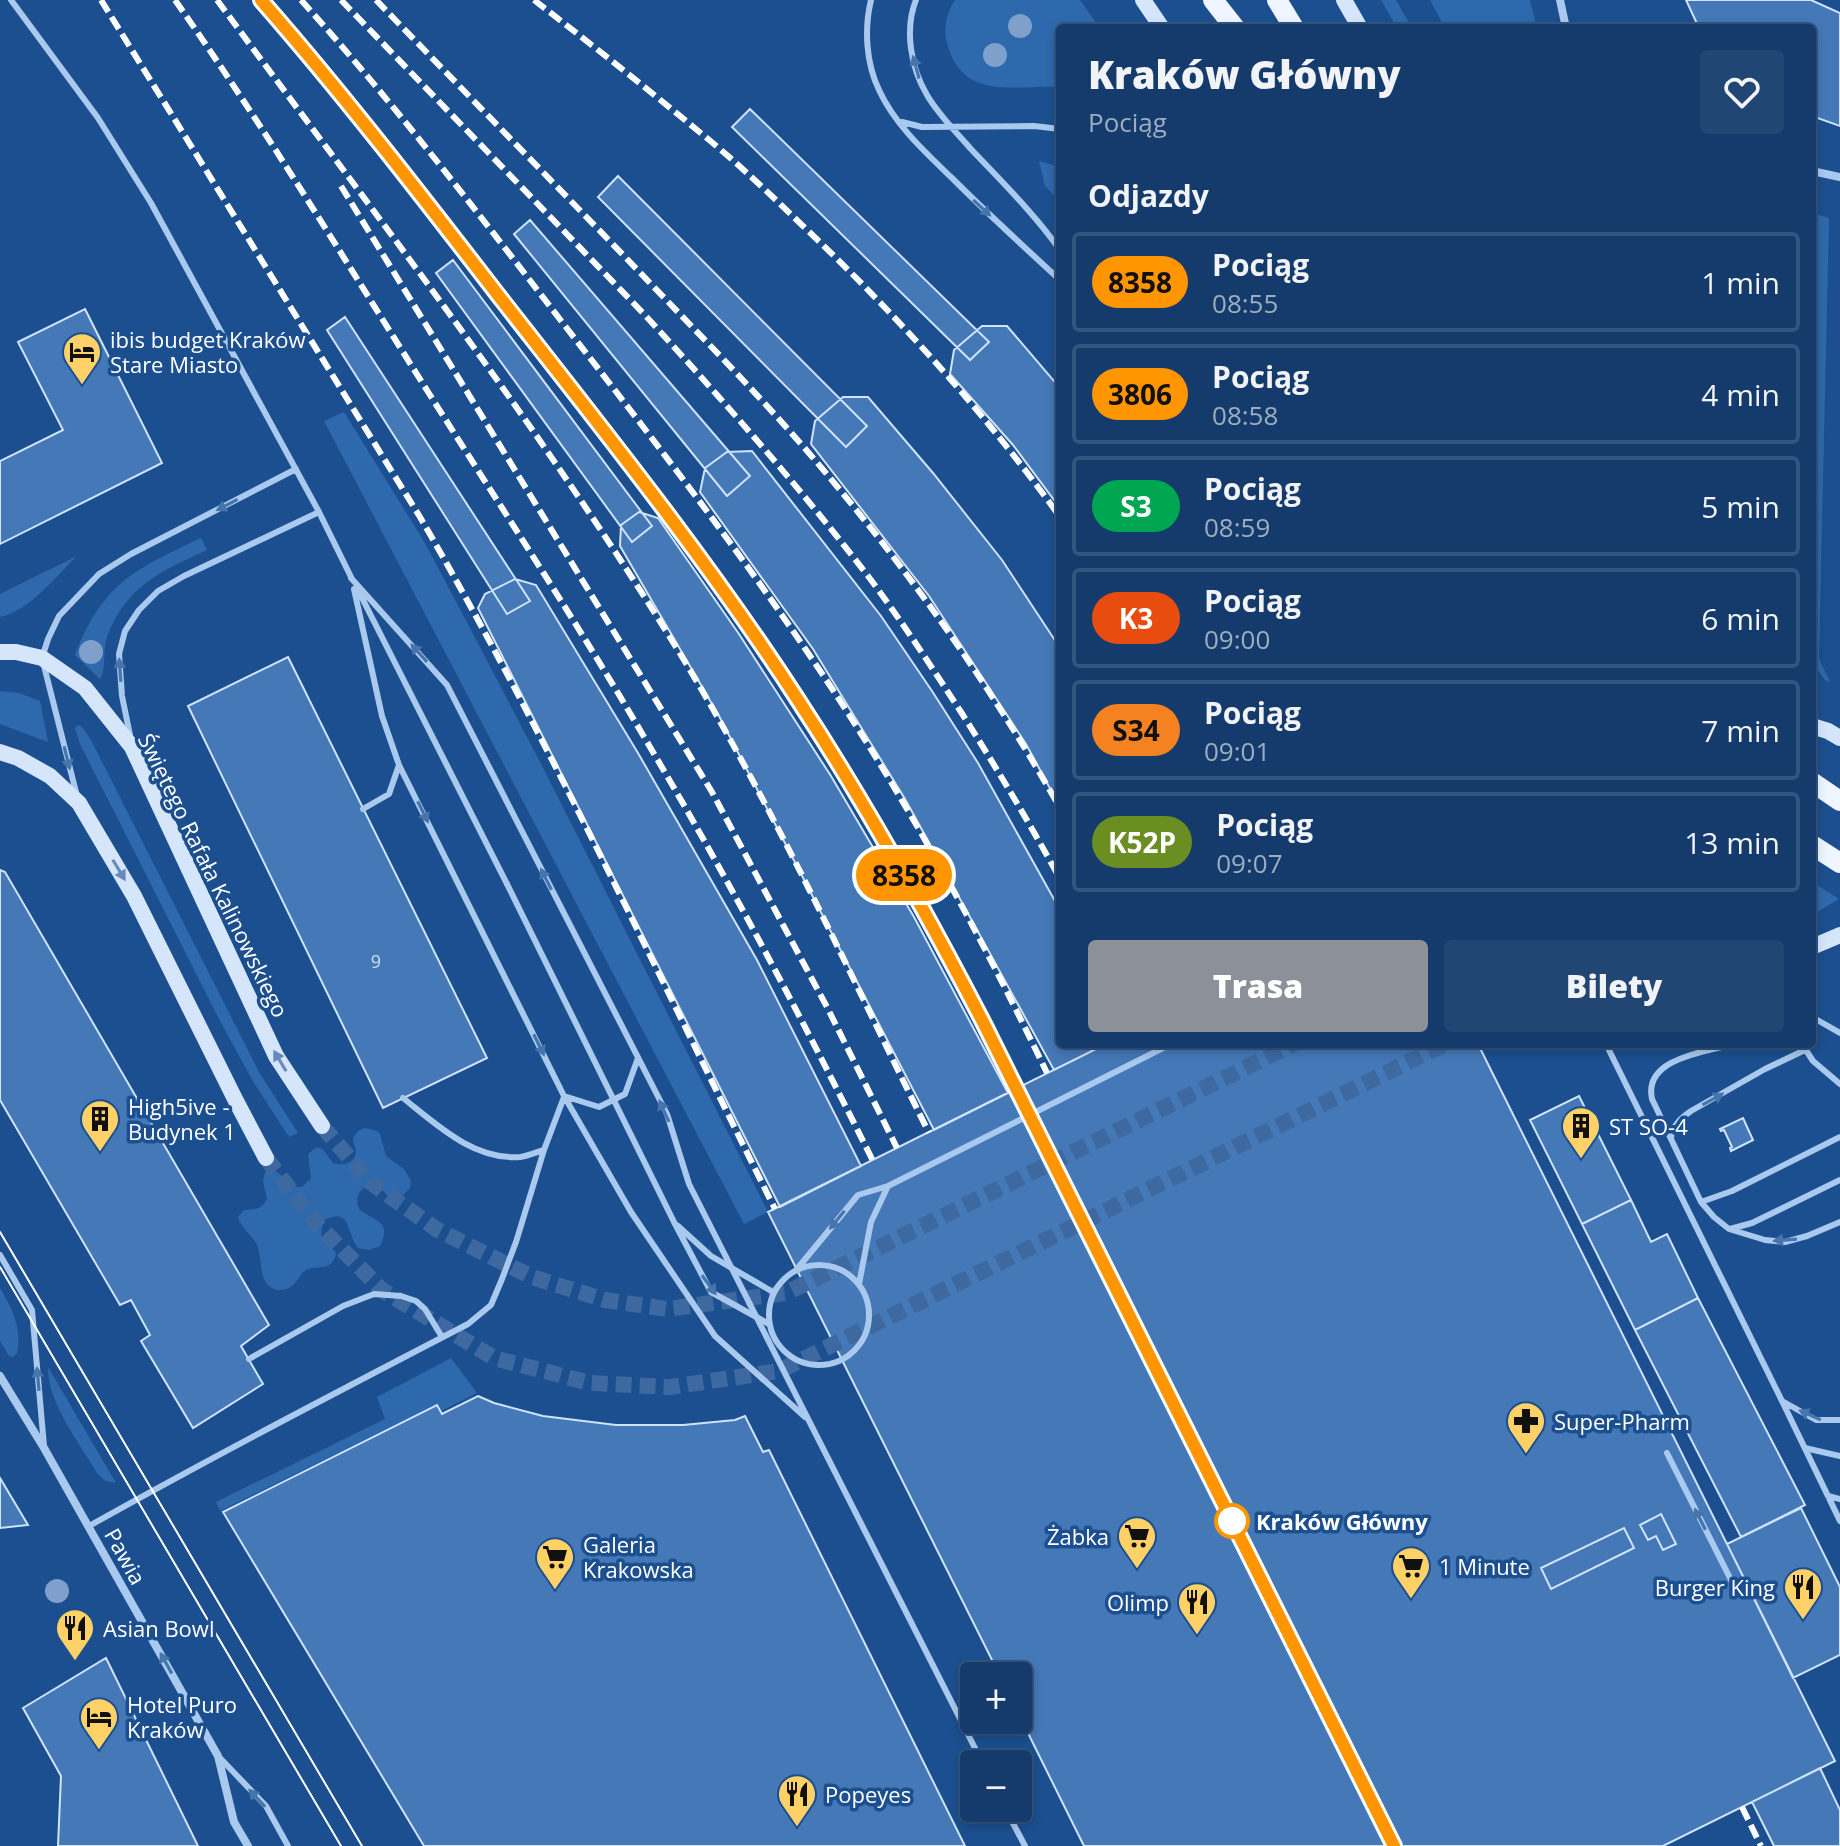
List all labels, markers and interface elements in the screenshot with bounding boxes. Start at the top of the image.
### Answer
text: Kraków Główny [1088,48,1401,100]
button: heart [1700,50,1784,134]
one-way arrow [909,55,921,80]
text: Pociąg [1088,104,1167,140]
text: Odjazdy [1088,175,1209,216]
one-way arrow [973,199,992,217]
text: Pociąg [1212,244,1309,285]
text: 1 min [1701,262,1780,303]
text: 8358 [1108,263,1172,301]
text: 08:55 [1212,285,1278,321]
place label: ibis budget Kraków Stare Miasto [110,324,306,379]
hotel icon: ibis budget Kraków Stare Miasto [61,331,103,386]
text: Pociąg [1212,356,1309,397]
text: 4 min [1701,374,1780,415]
text: 3806 [1108,375,1172,413]
text: 08:58 [1212,397,1278,433]
text: Pociąg [1204,468,1301,509]
text: 5 min [1701,486,1780,527]
text: S3 [1120,487,1152,525]
one-way arrow [215,498,238,511]
text: 08:59 [1204,509,1270,545]
text: Pociąg [1204,580,1301,621]
text: 6 min [1701,598,1780,639]
text: K3 [1119,599,1153,637]
text: 09:00 [1204,621,1270,657]
one-way arrow [410,644,428,663]
one-way arrow [113,657,126,682]
text: Pociąg [1204,692,1301,733]
text: 7 min [1701,710,1780,751]
text: S34 [1112,711,1160,749]
street label: Świętego Rafała Kalinowskiego [132,728,296,1022]
text: 09:01 [1204,733,1270,769]
one-way arrow [62,745,74,770]
one-way arrow [416,800,430,823]
text: Pociąg [1216,804,1313,845]
text: 13 min [1684,822,1780,863]
text: K52P [1108,823,1176,861]
text: 09:07 [1216,845,1283,881]
line badge: 8358 [848,849,960,901]
text: 8358 [872,856,936,894]
one-way arrow [111,859,125,881]
one-way arrow [539,867,553,890]
button: Trasa [1088,940,1428,1032]
button: Bilety [1444,940,1784,1032]
house number: 9 [371,949,381,973]
one-way arrow [532,1033,546,1056]
one-way arrow [273,1050,287,1072]
place label: High5ive - Budynek 1 [128,1091,236,1146]
one-way arrow [1702,1092,1724,1106]
building icon: High5ive - Budynek 1 [79,1098,121,1153]
one-way arrow [657,1099,670,1122]
building icon: ST SO-4 [1560,1105,1602,1160]
place label: ST SO-4 [1609,1111,1688,1141]
one-way arrow [830,1210,846,1230]
one-way arrow [1772,1234,1797,1247]
one-way arrow [701,1274,717,1296]
one-way arrow [32,1366,45,1391]
pharmacy icon: Super-Pharm [1505,1400,1547,1455]
place label: Super-Pharm [1554,1406,1690,1436]
one-way arrow [1798,1408,1822,1421]
marker: Kraków Główny [1215,1504,1249,1538]
place label: Kraków Główny [1256,1506,1428,1536]
one-way arrow [1693,1507,1707,1530]
supermarket icon: Żabka [1116,1515,1158,1570]
place label: Żabka [1047,1521,1109,1551]
street label: Pawia [98,1522,154,1590]
place label: Galeria Krakowska [583,1529,694,1584]
supermarket icon: Galeria Krakowska [534,1536,576,1591]
supermarket icon: 1 Minute [1390,1545,1432,1600]
place label: 1 Minute [1439,1551,1530,1581]
restaurant icon: Burger King [1782,1566,1824,1621]
place label: Burger King [1655,1572,1775,1602]
restaurant icon: Olimp [1176,1581,1218,1636]
place label: Olimp [1107,1587,1169,1617]
restaurant icon: Asian Bowl [54,1607,96,1662]
place label: Asian Bowl [103,1613,214,1643]
one-way arrow [159,1652,173,1675]
map controls [960,1662,1032,1822]
button: + [960,1662,1032,1734]
place label: Hotel Puro Kraków [127,1689,237,1744]
hotel icon: Hotel Puro Kraków [78,1696,120,1751]
button: − [960,1750,1032,1822]
restaurant icon: Popeyes [776,1773,818,1828]
place label: Popeyes [825,1779,911,1809]
one-way arrow [249,1788,267,1807]

